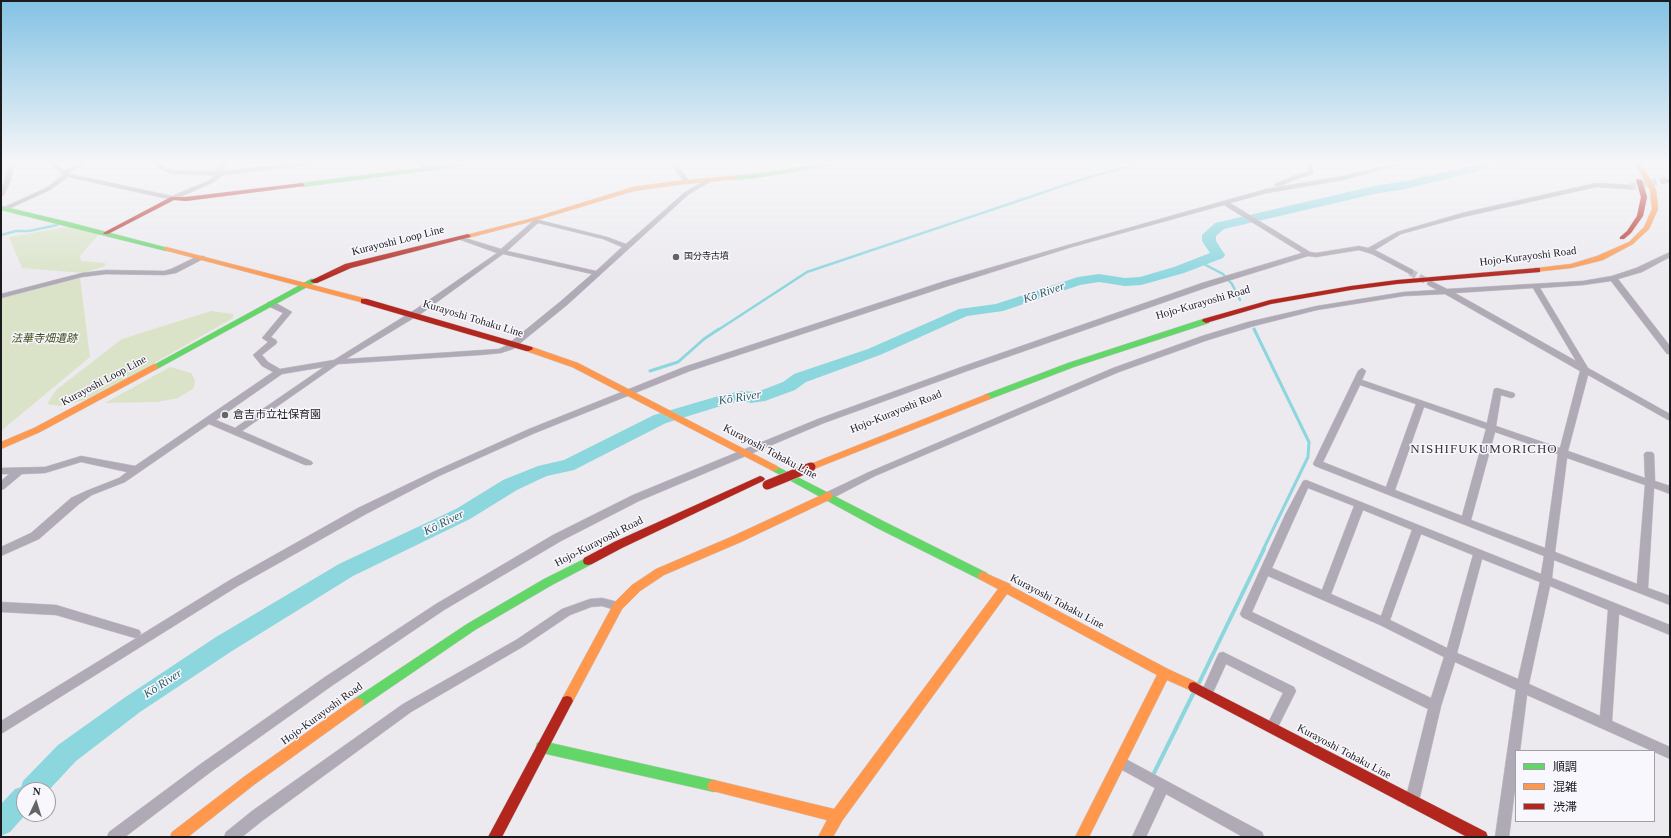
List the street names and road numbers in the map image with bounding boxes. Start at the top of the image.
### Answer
street label: Kurayoshi Loop Line [350,223,446,259]
street label: Hojo-Kurayoshi Road [1479,245,1577,269]
street label: Hojo-Kurayoshi Road [1154,283,1252,323]
street label: Kurayoshi Tohaku Line [421,297,525,341]
street label: Kurayoshi Loop Line [59,353,149,409]
street label: Hojo-Kurayoshi Road [848,388,944,436]
street label: Kurayoshi Tohaku Line [721,422,819,482]
street label: Hojo-Kurayoshi Road [553,514,645,570]
street label: Kurayoshi Tohaku Line [1008,572,1106,632]
street label: Hojo-Kurayoshi Road [279,680,365,748]
street label: Kurayoshi Tohaku Line [1295,722,1393,782]

